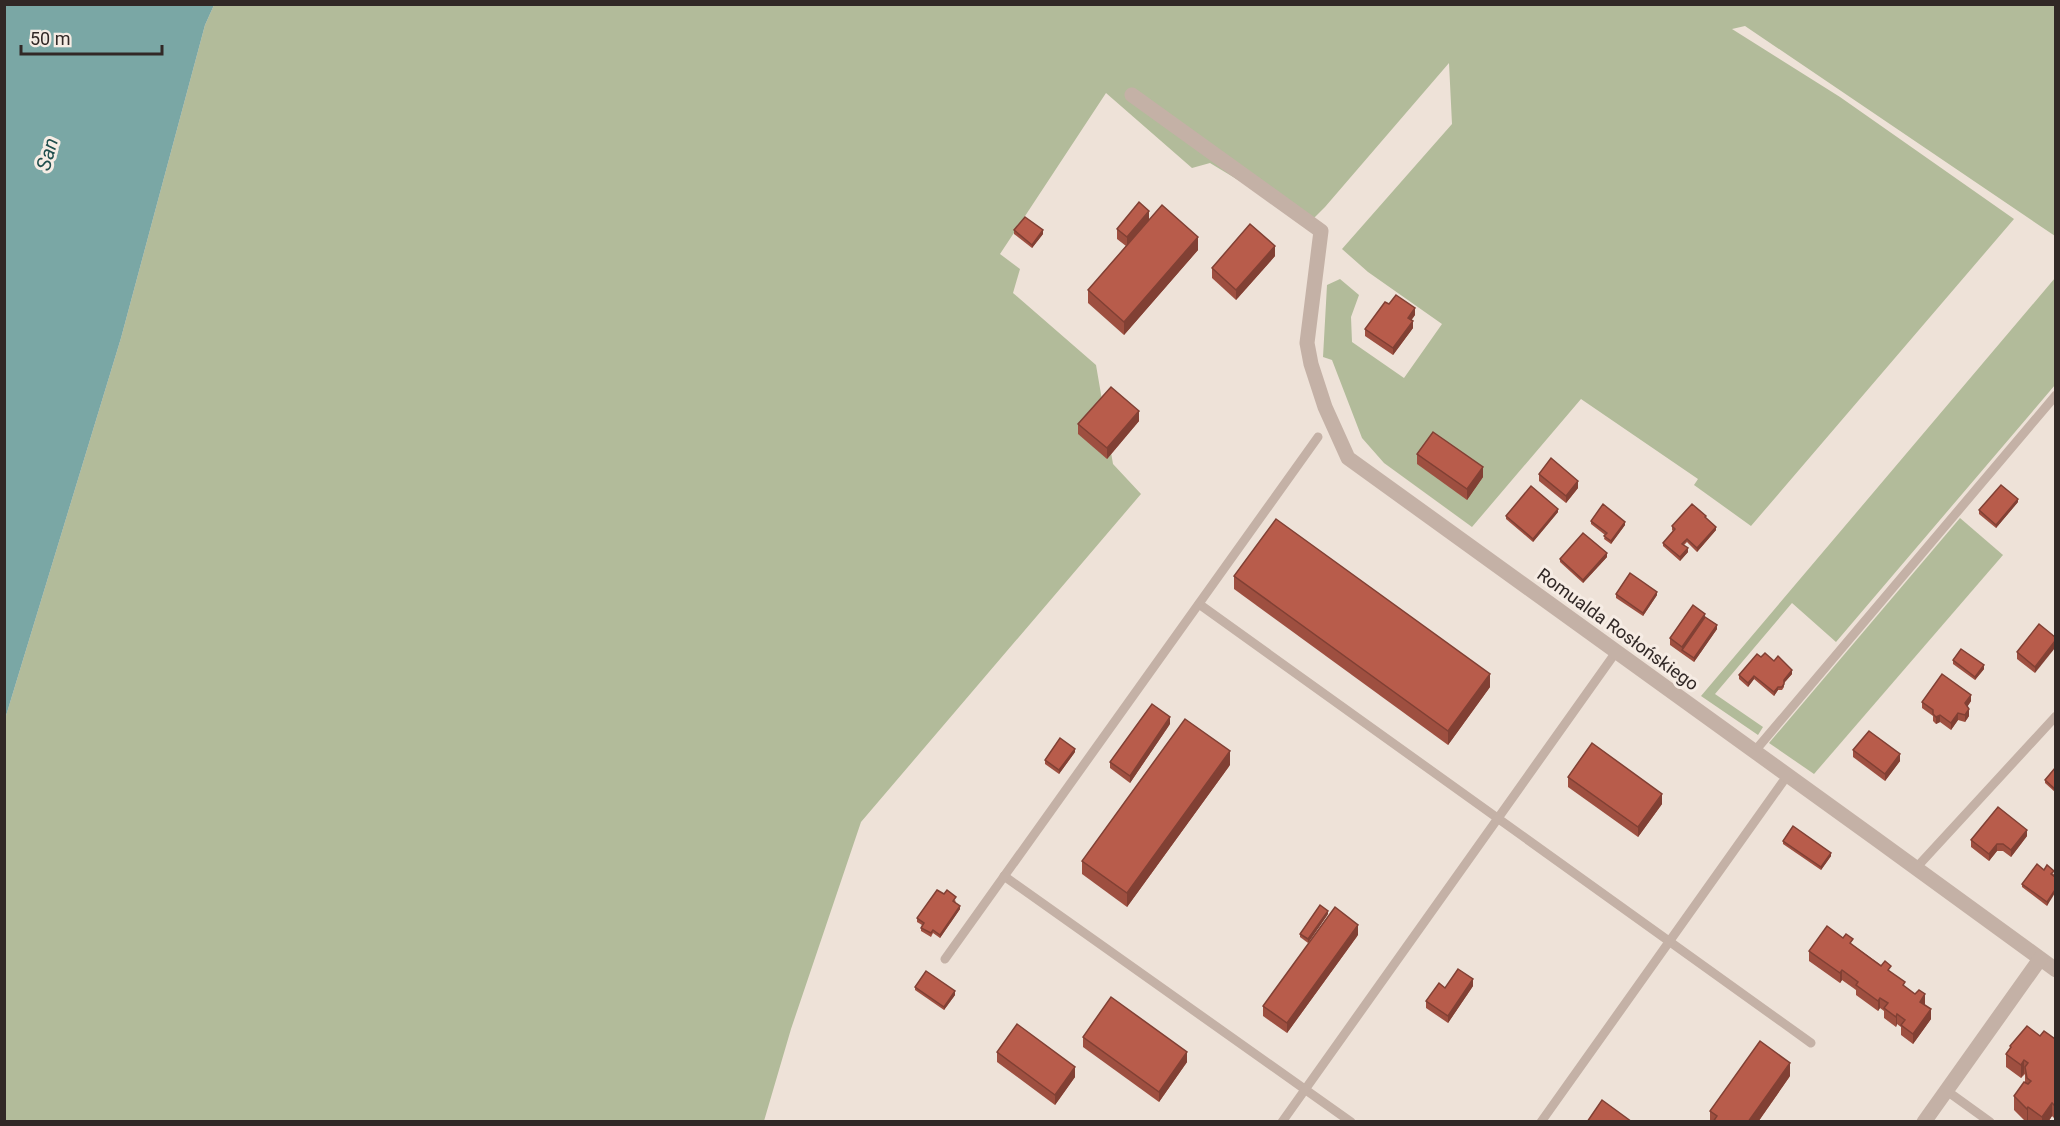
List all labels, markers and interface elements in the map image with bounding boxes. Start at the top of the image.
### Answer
scale bar [21,18,162,56]
text: 50 m [30,28,70,49]
water label: San [31,135,63,173]
street label: Romualda Rosłońskiego [1533,563,1703,695]

